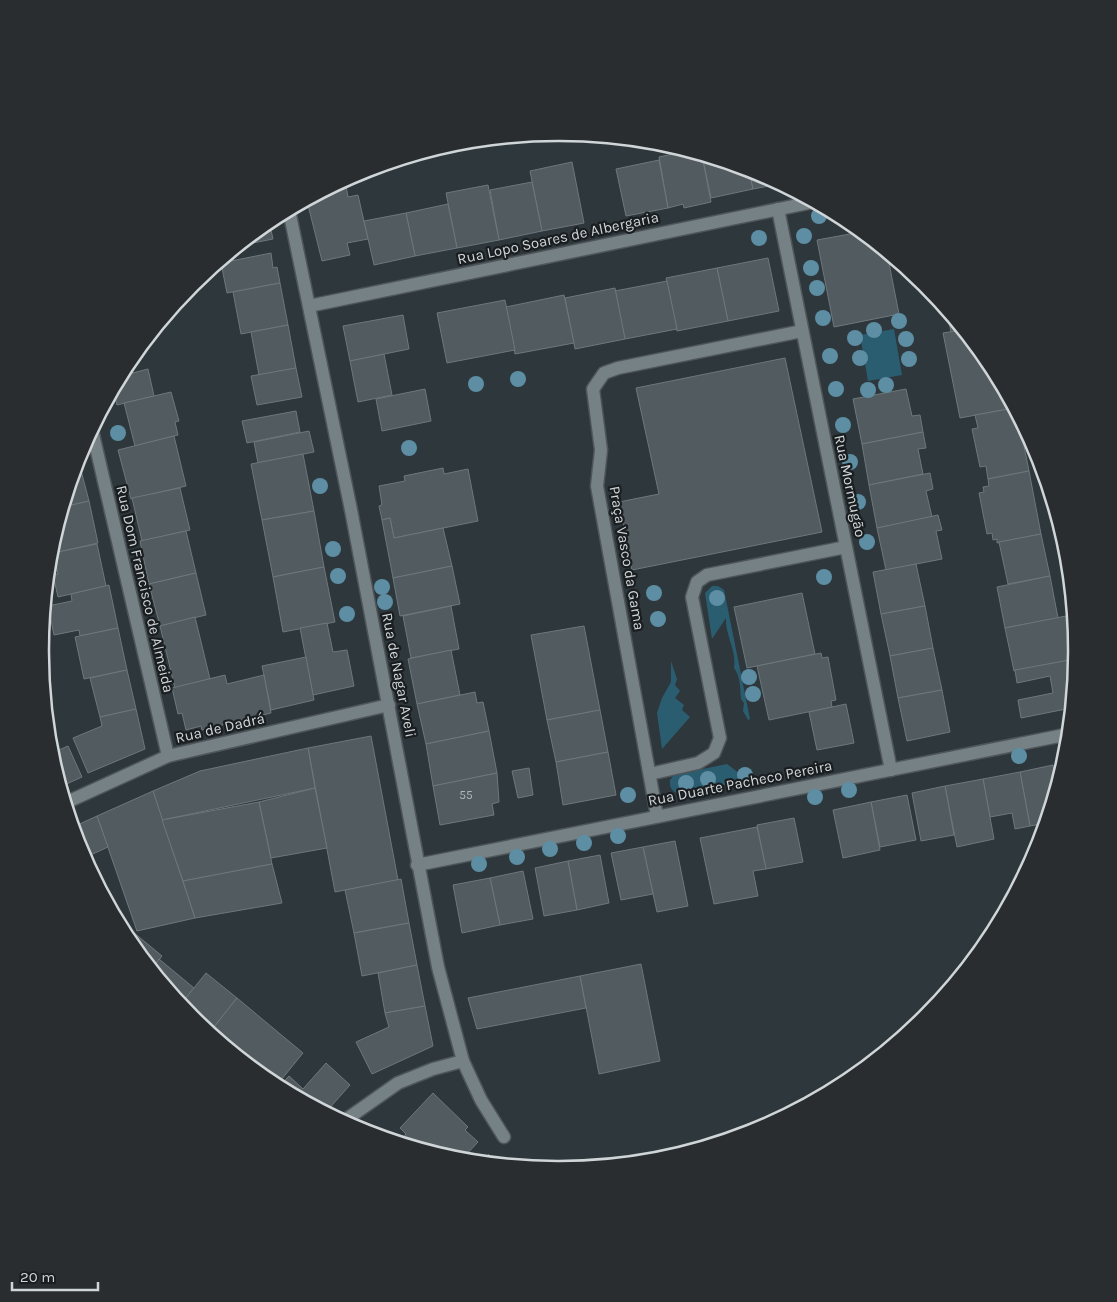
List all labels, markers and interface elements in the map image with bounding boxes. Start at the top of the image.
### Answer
street label: Rua Lopo Soares de Albergaria [456,208,660,268]
street label: Rua Mormugão [830,433,870,539]
street label: Rua Dom Francisco de Almeida [112,484,178,694]
street label: Praça Vasco da Gama [605,485,649,631]
street label: Rua de Nagar Aveli [378,611,420,739]
street label: Rua de Dadrá [174,709,266,747]
street label: Rua Duarte Pacheco Pereira [646,756,834,810]
house number: 55 [459,788,473,802]
scale bar [12,1260,99,1292]
text: 20 m [20,1268,55,1286]

